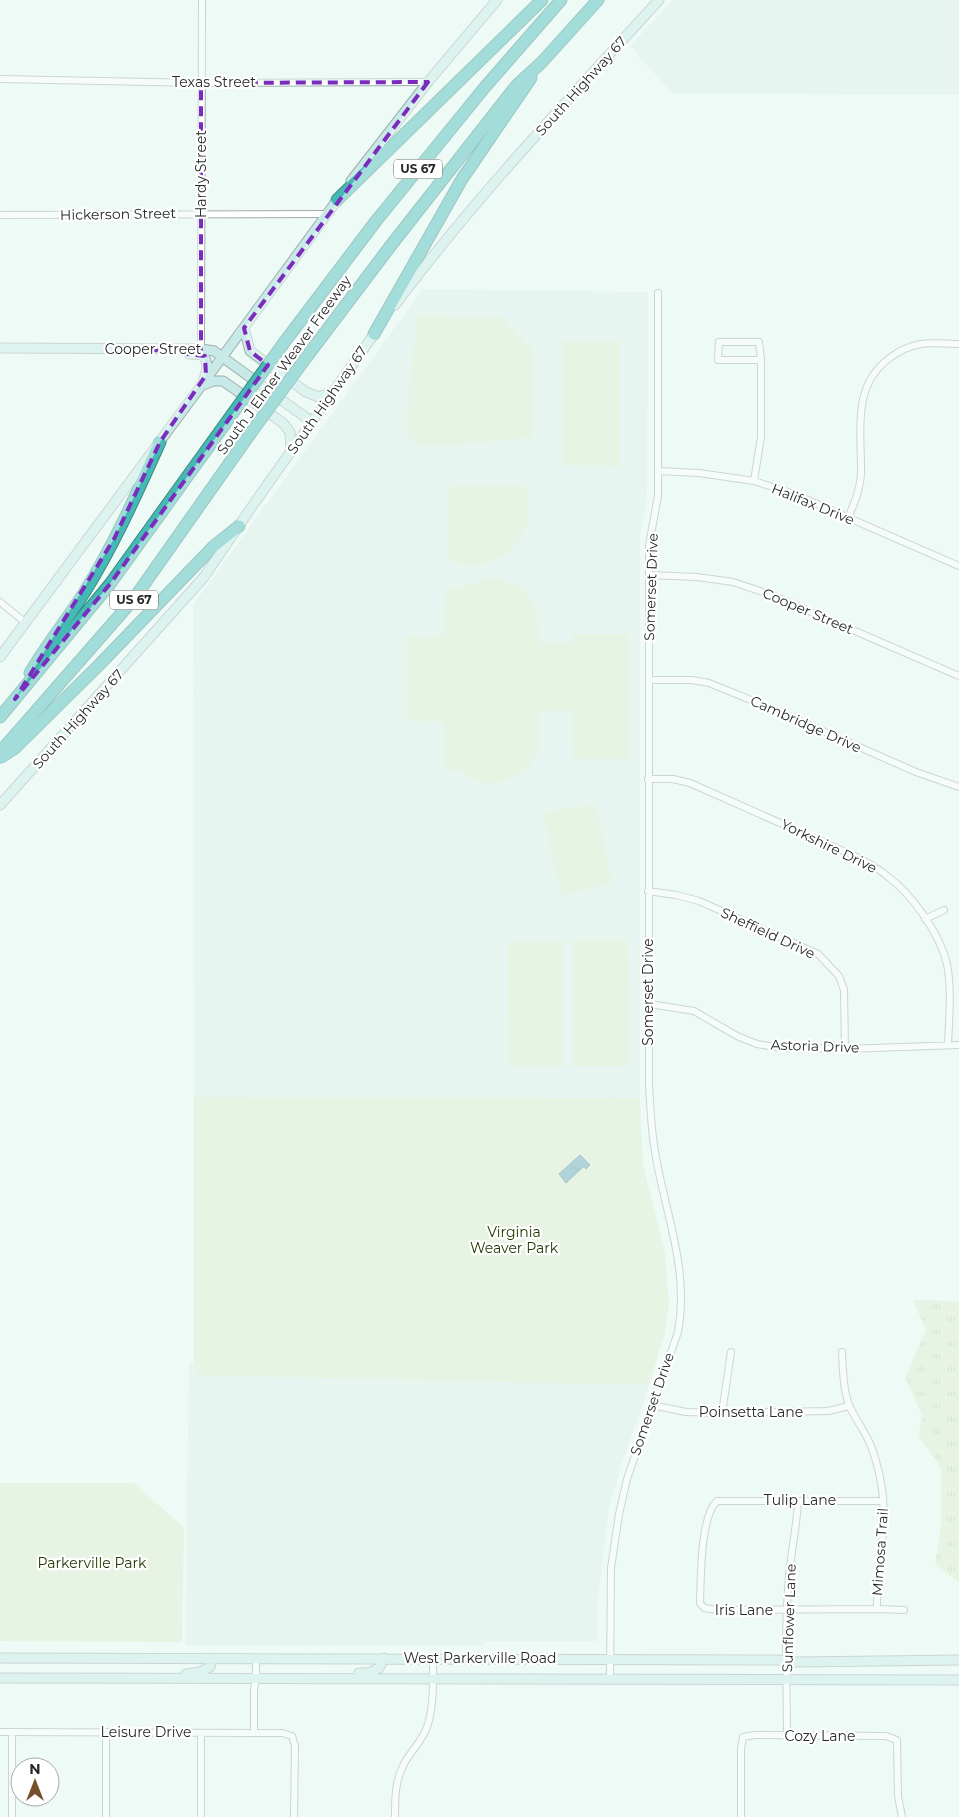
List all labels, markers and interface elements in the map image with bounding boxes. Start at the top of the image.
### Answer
street label: South Highway 67 [532,33,630,139]
street label: Texas Street [172,73,256,91]
street label: Hardy Street [192,130,210,218]
road number: US 67 [394,160,442,178]
street label: Hickerson Street [60,204,177,224]
street label: South J Elmer Weaver Freeway [213,272,355,458]
street label: Cooper Street [105,340,202,358]
street label: South Highway 67 [283,343,371,457]
street label: Halifax Drive [769,479,857,529]
street label: Somerset Drive [640,533,662,641]
street label: Cooper Street [760,584,856,638]
road number: US 67 [110,590,158,610]
street label: South Highway 67 [29,666,127,772]
street label: Cambridge Drive [748,691,864,757]
street label: Yorkshire Drive [778,815,880,877]
street label: Sheffield Drive [718,903,818,963]
street label: Somerset Drive [639,938,657,1046]
street label: Astoria Drive [770,1035,860,1057]
park label: Virginia Weaver Park [470,1223,559,1257]
street label: Somerset Drive [626,1350,678,1458]
street label: Poinsetta Lane [699,1403,803,1421]
street label: Tulip Lane [764,1491,836,1509]
street label: Mimosa Trail [868,1507,892,1597]
park label: Parkerville Park [38,1554,147,1572]
street label: Sunflower Lane [778,1563,800,1673]
street label: Iris Lane [715,1601,773,1619]
street label: West Parkerville Road [403,1649,557,1667]
street label: Leisure Drive [101,1723,191,1741]
street label: Cozy Lane [785,1727,855,1745]
north arrow [10,1757,60,1807]
text: N [29,1760,41,1778]

